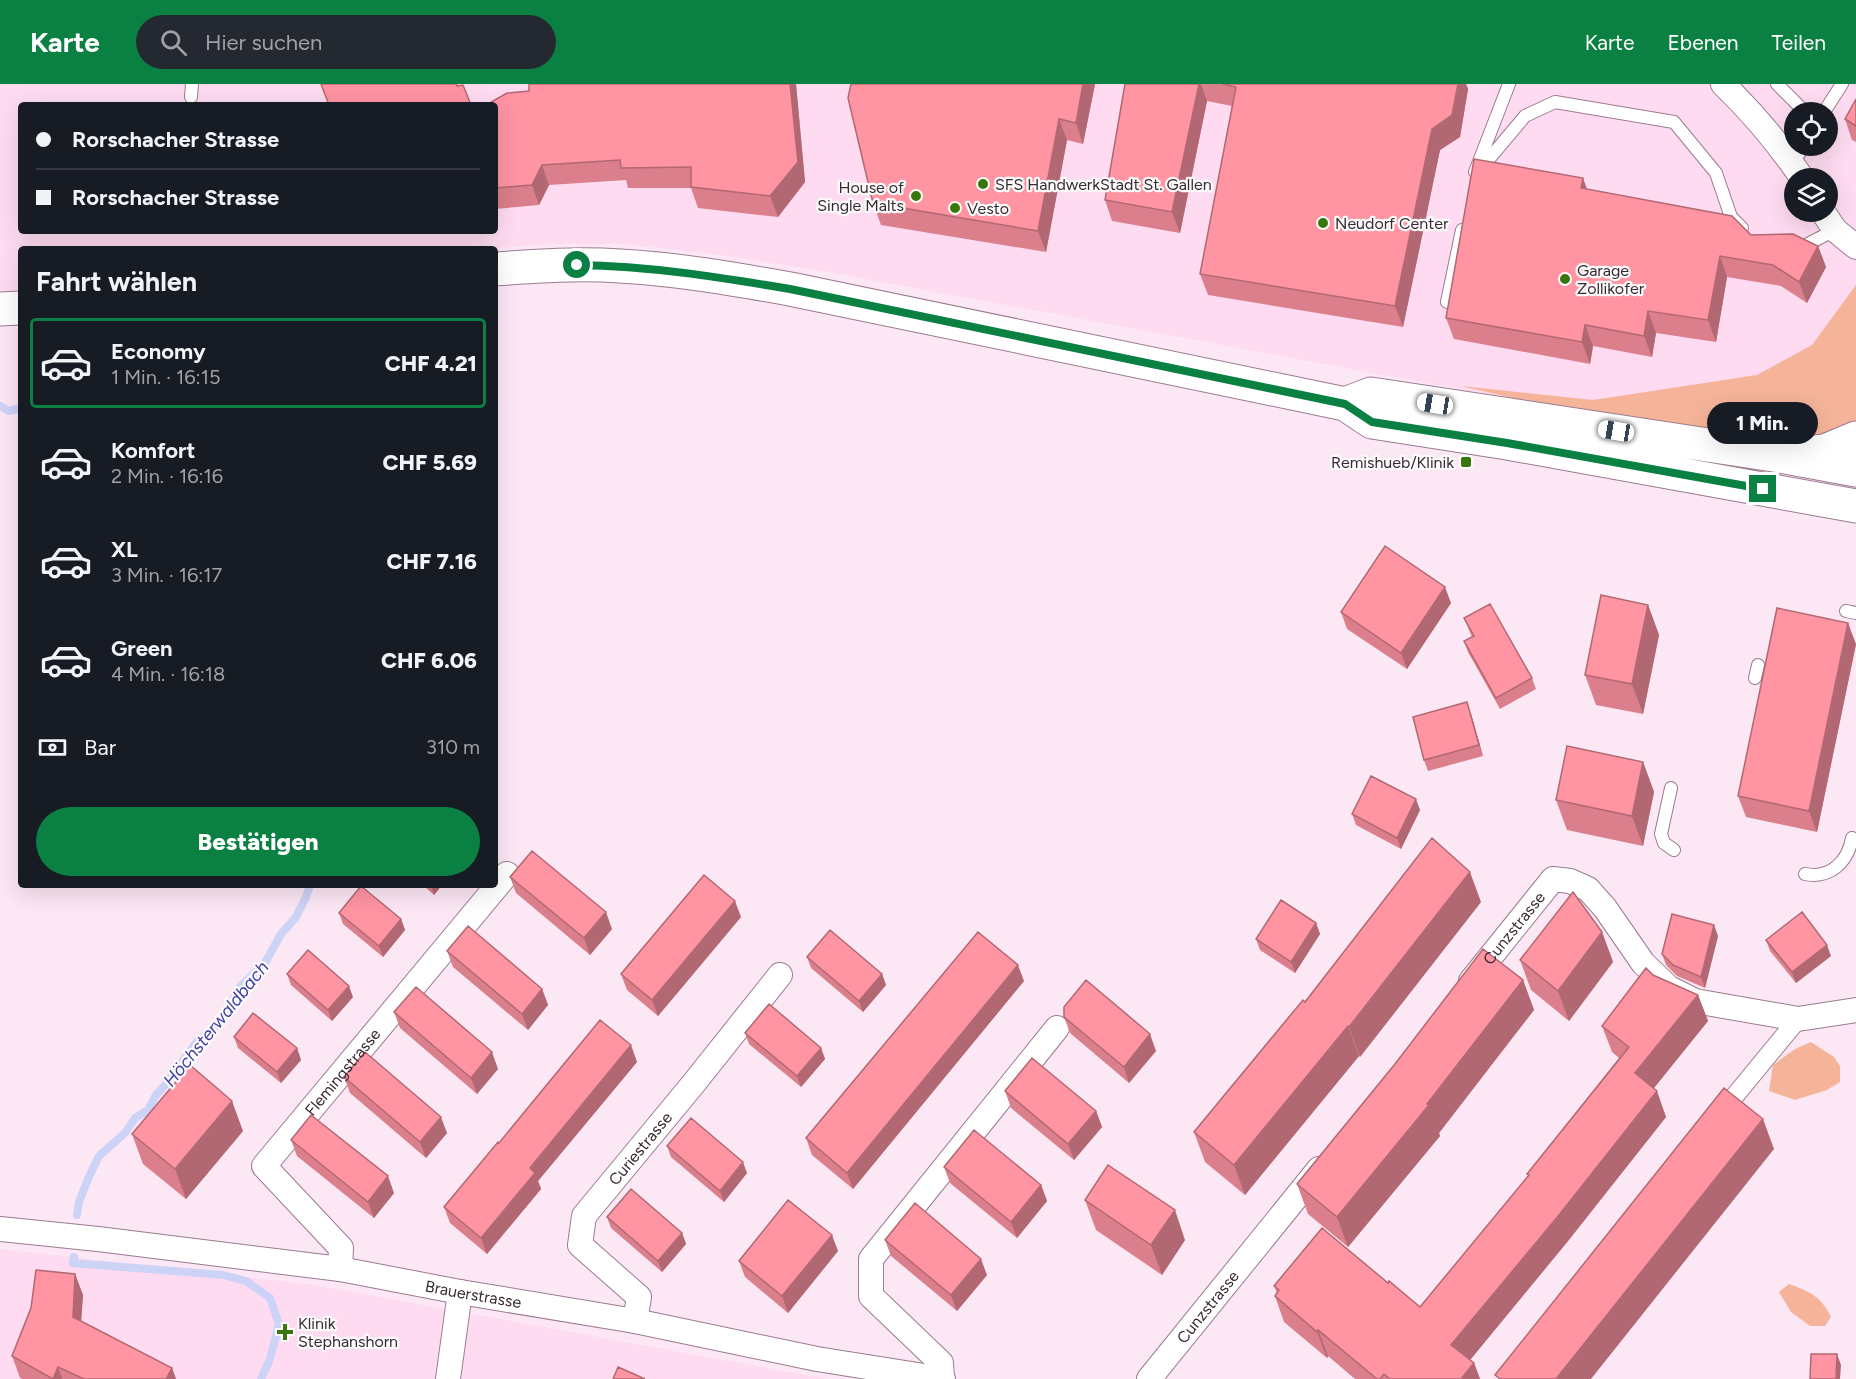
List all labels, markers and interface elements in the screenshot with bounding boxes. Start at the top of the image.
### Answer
search box [136,15,556,69]
text: Karte [30,25,100,59]
icon: search [157,26,190,59]
text: Hier suchen [205,29,322,56]
text: Karte [1585,30,1634,55]
text: Ebenen [1667,30,1739,55]
text: Teilen [1772,30,1826,55]
map controls [1784,102,1838,222]
button: locate [1784,102,1838,156]
text: Rorschacher Strasse [72,126,279,153]
button: layers [1784,168,1838,222]
place label: SFS HandwerkStadt St. Gallen [995,175,1212,194]
marker: SFS HandwerkStadt St. Gallen [976,177,990,191]
place label: House of Single Malts [817,178,904,215]
text: Rorschacher Strasse [72,184,279,211]
marker: House of Single Malts [909,189,923,203]
place label: Vesto [967,199,1009,218]
marker: Vesto [948,201,962,215]
place label: Neudorf Center [1335,214,1449,233]
marker: Neudorf Center [1316,216,1330,230]
route start [563,251,590,278]
place label: Garage Zollikofer [1577,261,1645,298]
text: Fahrt wählen [36,265,197,298]
marker: Garage Zollikofer [1558,272,1572,286]
icon: car [39,336,93,390]
text: Economy [111,338,206,365]
text: CHF 4.21 [385,350,477,377]
text: 1 Min. · 16:15 [111,365,220,389]
car [1416,392,1454,416]
callout: 1 Min. [1708,402,1818,444]
text: 1 Min. [1736,411,1789,435]
car [1597,419,1635,443]
icon: car [39,435,93,489]
text: Komfort [111,437,195,464]
text: CHF 5.69 [383,449,477,476]
place label: Remishueb/Klinik [1331,453,1454,472]
marker: Remishueb/Klinik [1459,455,1473,469]
text: 2 Min. · 16:16 [111,464,223,488]
route end [1749,475,1776,502]
icon: car [39,534,93,588]
text: XL [111,536,138,563]
text: CHF 7.16 [387,548,477,575]
text: 3 Min. · 16:17 [111,563,222,587]
icon: car [39,633,93,687]
text: Green [111,635,173,662]
text: CHF 6.06 [381,647,477,674]
text: 4 Min. · 16:18 [111,662,225,686]
icon: cash [36,731,69,764]
text: Bar [84,734,116,761]
text: 310 m [426,735,480,759]
button: Bestätigen [36,807,480,876]
street label: Cunzstrasse [1479,888,1549,969]
water label: Höchsterwaldbach [159,957,273,1091]
street label: Flemingstrasse [301,1025,385,1120]
street label: Curiestrasse [605,1108,676,1189]
street label: Cunzstrasse [1173,1267,1243,1347]
street label: Brauerstrasse [424,1277,523,1312]
place label: Klinik Stephanshorn [298,1314,398,1351]
marker: Klinik Stephanshorn [276,1323,294,1341]

